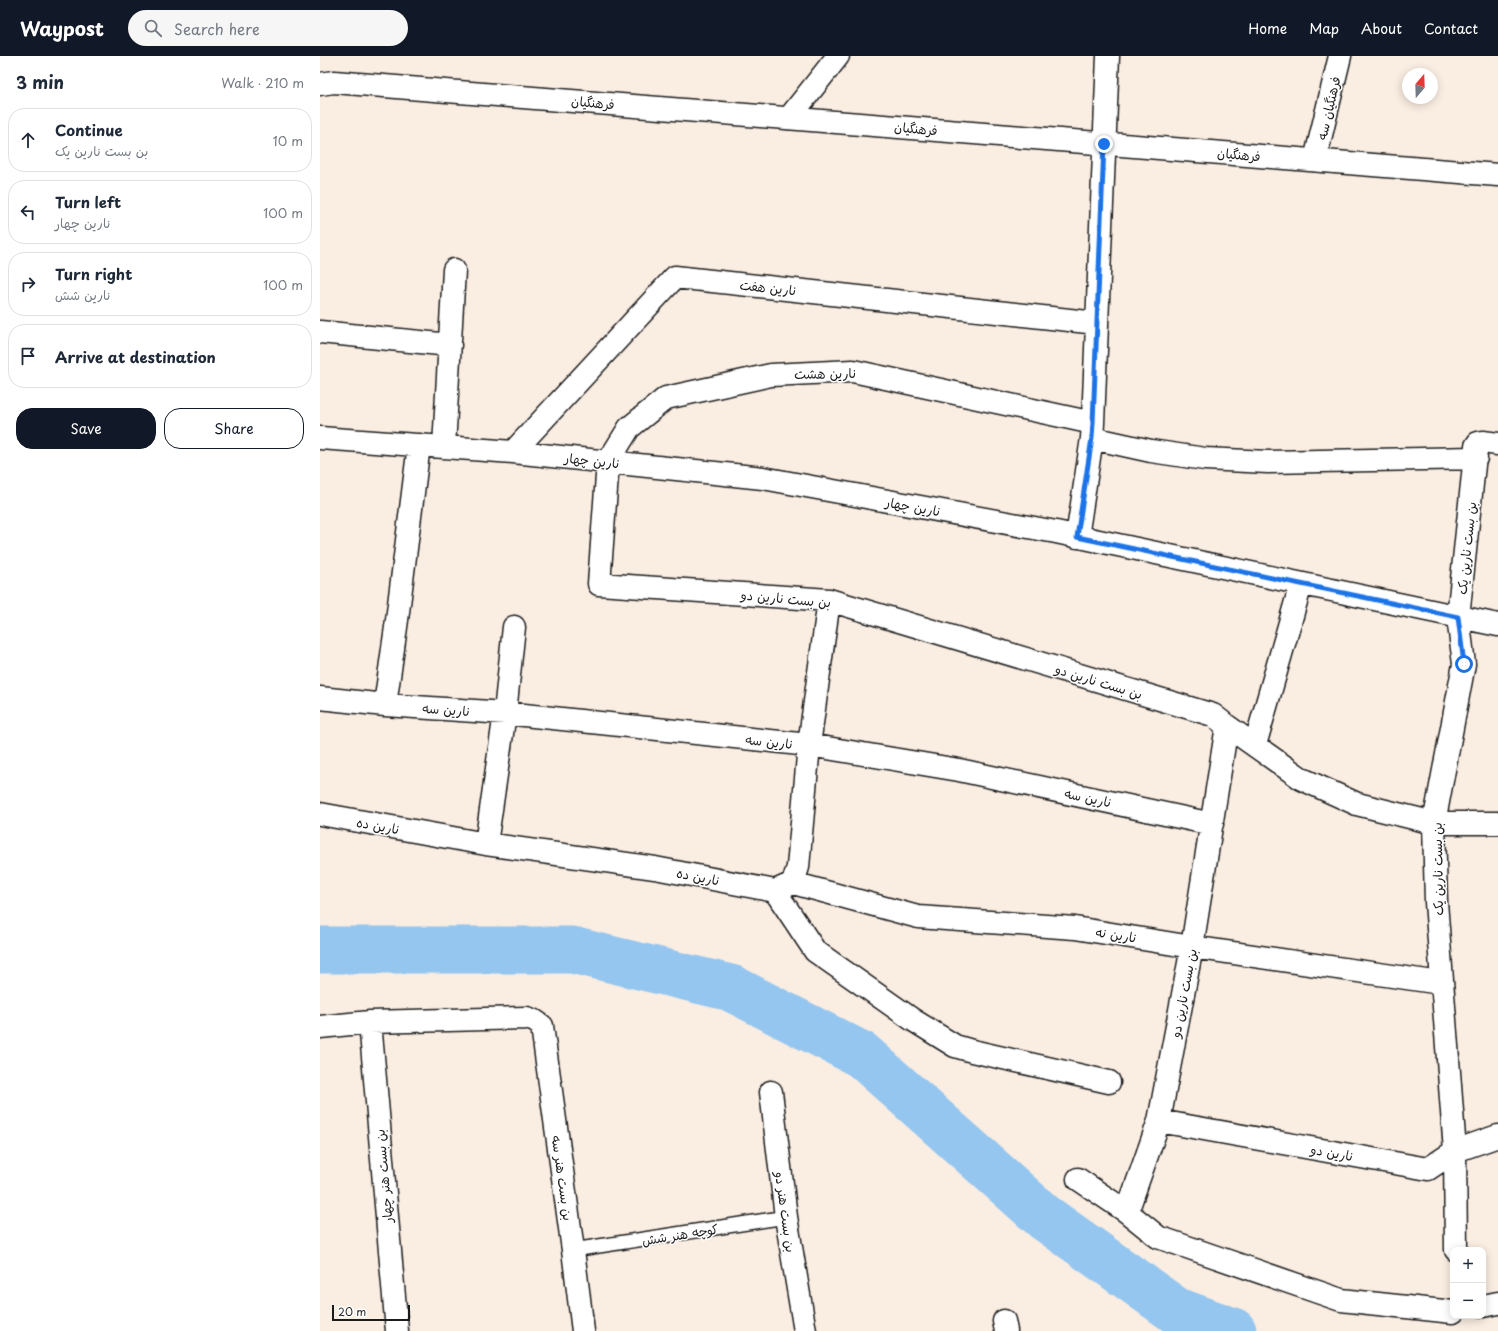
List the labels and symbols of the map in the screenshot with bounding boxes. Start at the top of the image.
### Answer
north arrow [1402,68,1438,104]
street label: فرهنگیان سه [1311,74,1345,142]
street label: فرهنگیان [570,91,616,113]
street label: فرهنگیان [893,117,939,139]
route end [1095,135,1113,153]
street label: فرهنگیان [1216,143,1262,165]
street label: نارین هفت [739,275,797,299]
street label: نارین هشت [794,363,856,383]
street label: نارین چهار [563,448,620,472]
street label: نارین چهار [883,492,942,520]
street label: بن بست نارین یک [1452,501,1480,595]
street label: بن بست نارین دو [739,585,832,611]
route start [1455,655,1473,673]
street label: بن بست نارین دو [1052,658,1145,703]
street label: نارین سه [422,698,470,720]
street label: نارین سه [744,729,794,753]
street label: نارین سه [1063,783,1113,811]
street label: نارین ده [355,812,401,838]
street label: بن بست نارین یک [1427,822,1447,916]
street label: نارین ده [675,863,721,889]
street label: نارین نه [1094,921,1138,947]
street label: بن بست نارین دو [1165,947,1201,1040]
street label: بن بست هنر چهار [369,1128,397,1225]
street label: بن بست هنر سه [548,1134,578,1222]
street label: نارین دو [1308,1139,1355,1165]
street label: بن بست هنر دو [771,1169,801,1254]
street label: کوچه هنر شش [640,1219,720,1249]
scale bar [332,1303,410,1322]

